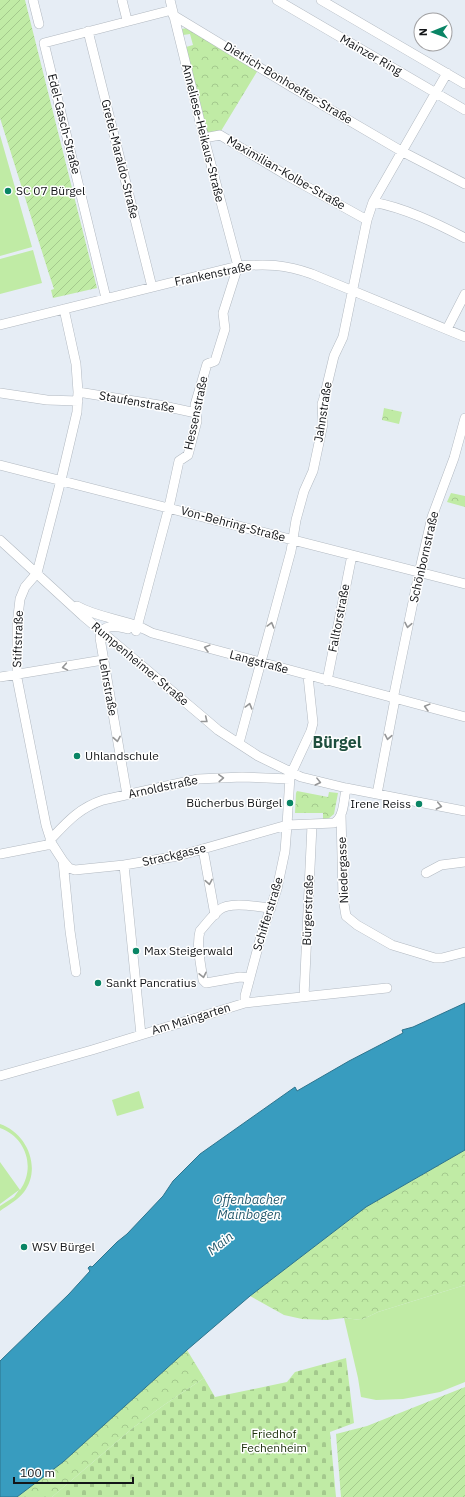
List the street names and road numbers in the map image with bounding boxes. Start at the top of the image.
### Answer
street label: Mainzer Ring [338,31,405,79]
street label: Dietrich-Bonhoeffer-Straße [221,38,356,127]
street label: Anneliese-Heikaus-Straße [179,62,228,204]
street label: Edel-Gasch-Straße [45,72,84,176]
street label: Gretel-Maraldo-Straße [98,98,143,221]
street label: Maximilian-Kolbe-Straße [224,132,349,213]
street label: Frankenstraße [173,258,253,289]
street label: Hessenstraße [180,374,211,451]
street label: Jahnstraße [310,380,335,443]
street label: Staufenstraße [98,387,177,416]
street label: Von-Behring-Straße [179,502,288,545]
street label: Schönbornstraße [406,509,441,604]
street label: Falltorstraße [325,582,353,653]
street label: Stiftstraße [9,610,26,668]
street label: Rumpenheimer Straße [89,619,192,709]
street label: Langstraße [228,646,291,677]
street label: Lehrstraße [96,657,121,718]
street label: Arnoldstraße [127,772,200,801]
street label: Niedergasse [334,836,351,904]
street label: Strackgasse [140,840,208,869]
street label: Bürgerstraße [299,874,316,946]
street label: Schifferstraße [249,875,286,953]
street label: Am Maingarten [150,999,232,1038]

